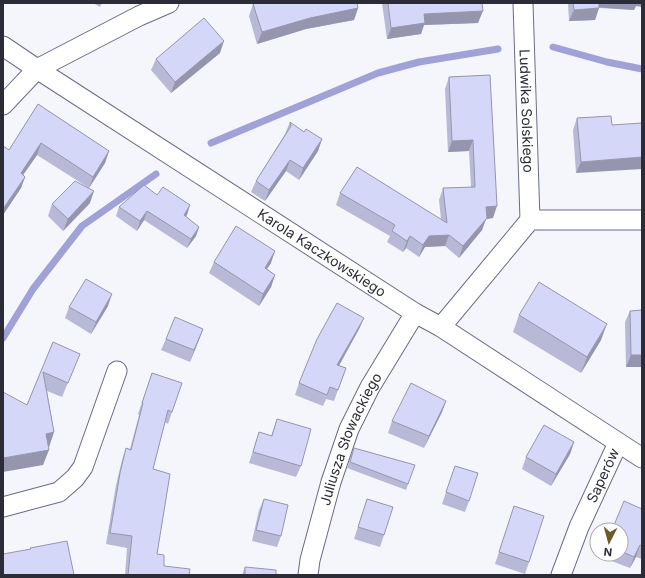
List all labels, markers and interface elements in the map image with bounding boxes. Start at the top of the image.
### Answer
street label: Ludwika Solskiego [516,49,537,173]
street label: Karola Kaczkowskiego [255,205,389,300]
street label: Juliusza Słowackiego [316,369,385,507]
street label: Saperów [582,445,622,505]
north arrow [589,522,629,562]
text: N [603,545,613,559]

